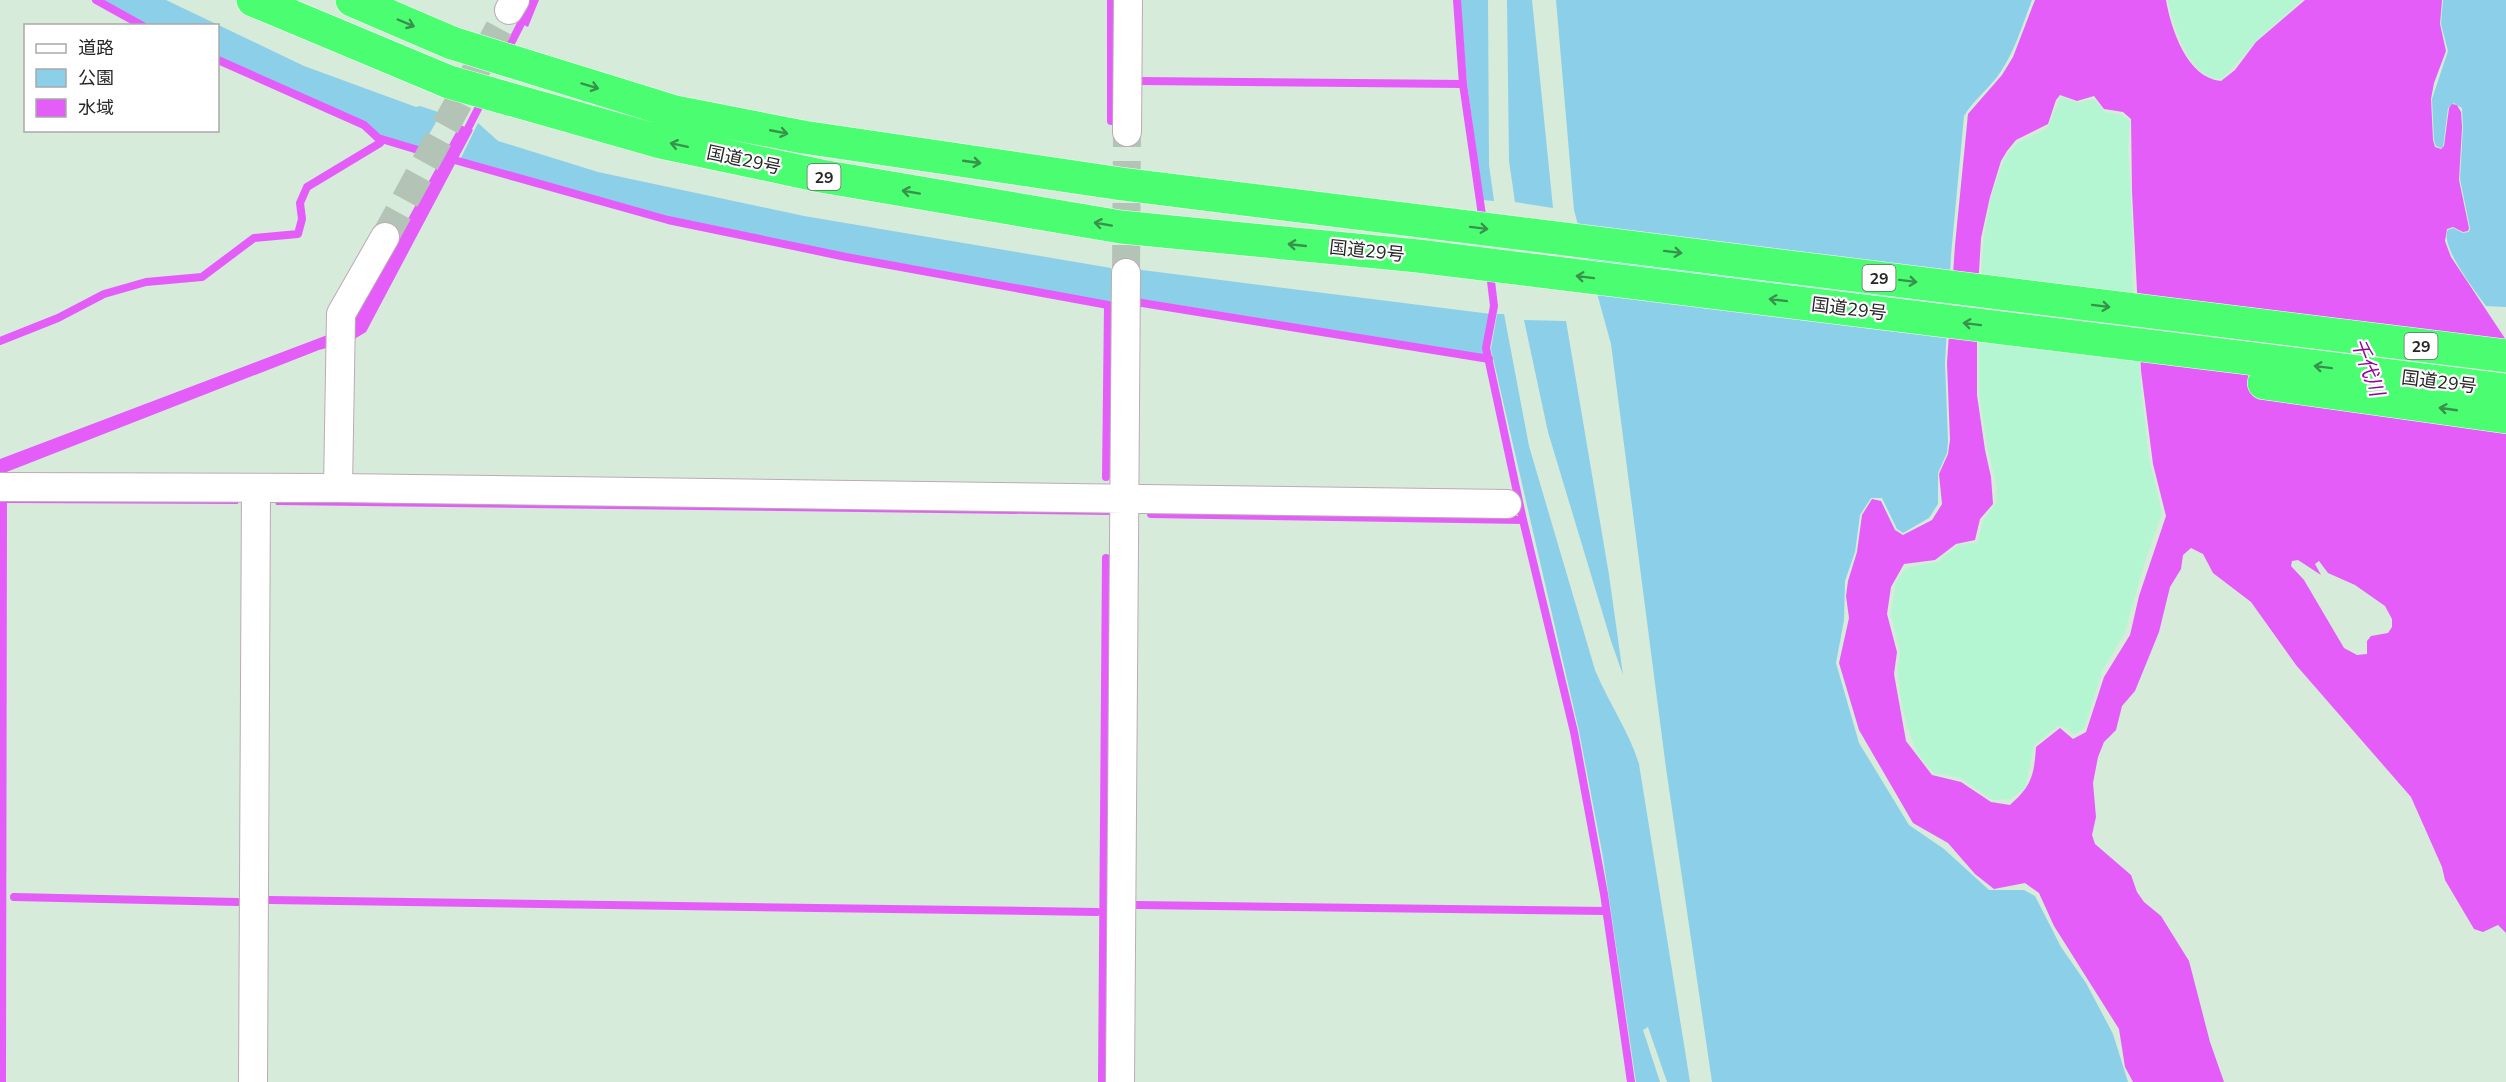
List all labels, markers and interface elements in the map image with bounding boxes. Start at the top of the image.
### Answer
one-way arrow [396,18,414,29]
legend [24,24,219,132]
text: 道路 [78,36,114,60]
text: 公園 [78,66,114,90]
one-way arrow [580,81,599,92]
text: 水域 [78,96,114,120]
one-way arrow [769,127,788,138]
one-way arrow [669,139,688,151]
street label: 国道29号 [705,140,783,180]
one-way arrow [961,157,981,168]
road number: 29 [808,164,840,190]
one-way arrow [902,186,921,197]
one-way arrow [1094,219,1114,230]
one-way arrow [1469,222,1489,233]
street label: 国道29号 [1328,235,1406,267]
one-way arrow [1288,239,1308,250]
one-way arrow [1662,247,1682,258]
road number: 29 [1862,265,1896,291]
one-way arrow [1575,271,1595,282]
one-way arrow [1897,276,1917,287]
street label: 国道29号 [1810,292,1888,326]
one-way arrow [1769,295,1789,306]
one-way arrow [2091,300,2111,311]
one-way arrow [1962,318,1982,329]
road number: 29 [2404,333,2438,359]
water label: 千代川 [2345,334,2391,402]
one-way arrow [2313,362,2333,373]
street label: 国道29号 [2400,365,2478,399]
one-way arrow [2439,403,2458,414]

